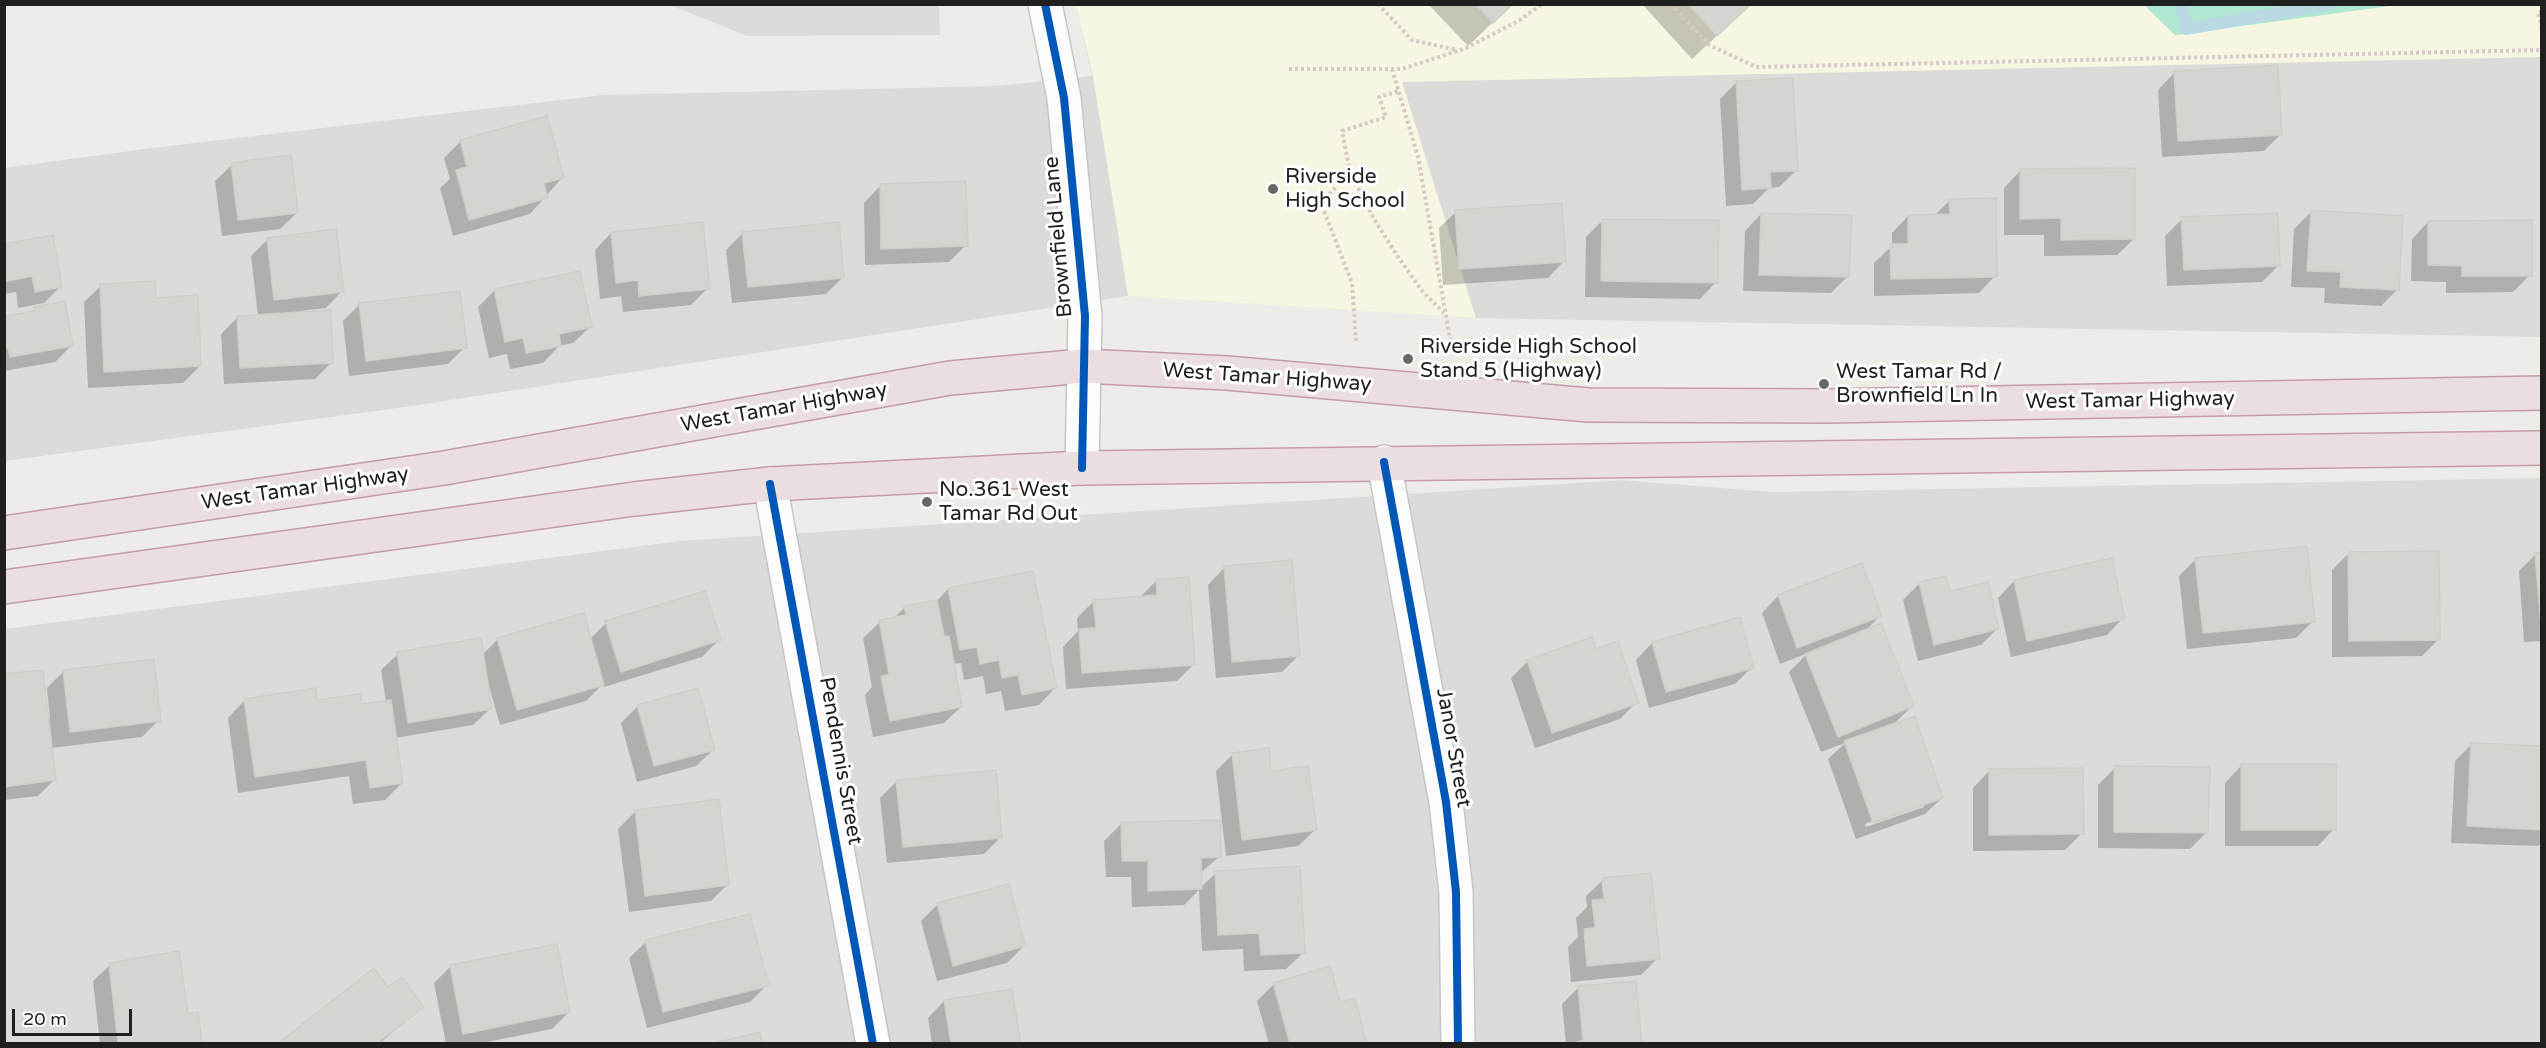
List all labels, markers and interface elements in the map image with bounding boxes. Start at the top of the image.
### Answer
street label: Brownfield Lane [1039,155,1079,319]
place label: Riverside High School [1285,164,1405,214]
marker: Riverside High School [1266,182,1280,196]
place label: Riverside High School Stand 5 (Highway) [1420,334,1637,384]
marker: Riverside High School Stand 5 (Highway) [1401,352,1415,366]
street label: West Tamar Highway [1162,358,1372,398]
place label: West Tamar Rd / Brownfield Ln In [1836,359,2002,409]
street label: West Tamar Highway [679,377,889,439]
marker: West Tamar Rd / Brownfield Ln In [1817,377,1831,391]
street label: West Tamar Highway [2025,387,2235,415]
street label: West Tamar Highway [200,462,410,516]
place label: No.361 West Tamar Rd Out [939,477,1078,527]
marker: No.361 West Tamar Rd Out [920,495,934,509]
street label: Pendennis Street [813,675,867,847]
street label: Janor Street [1430,686,1476,810]
scale bar [15,997,135,1035]
text: 20 m [23,1008,67,1030]

